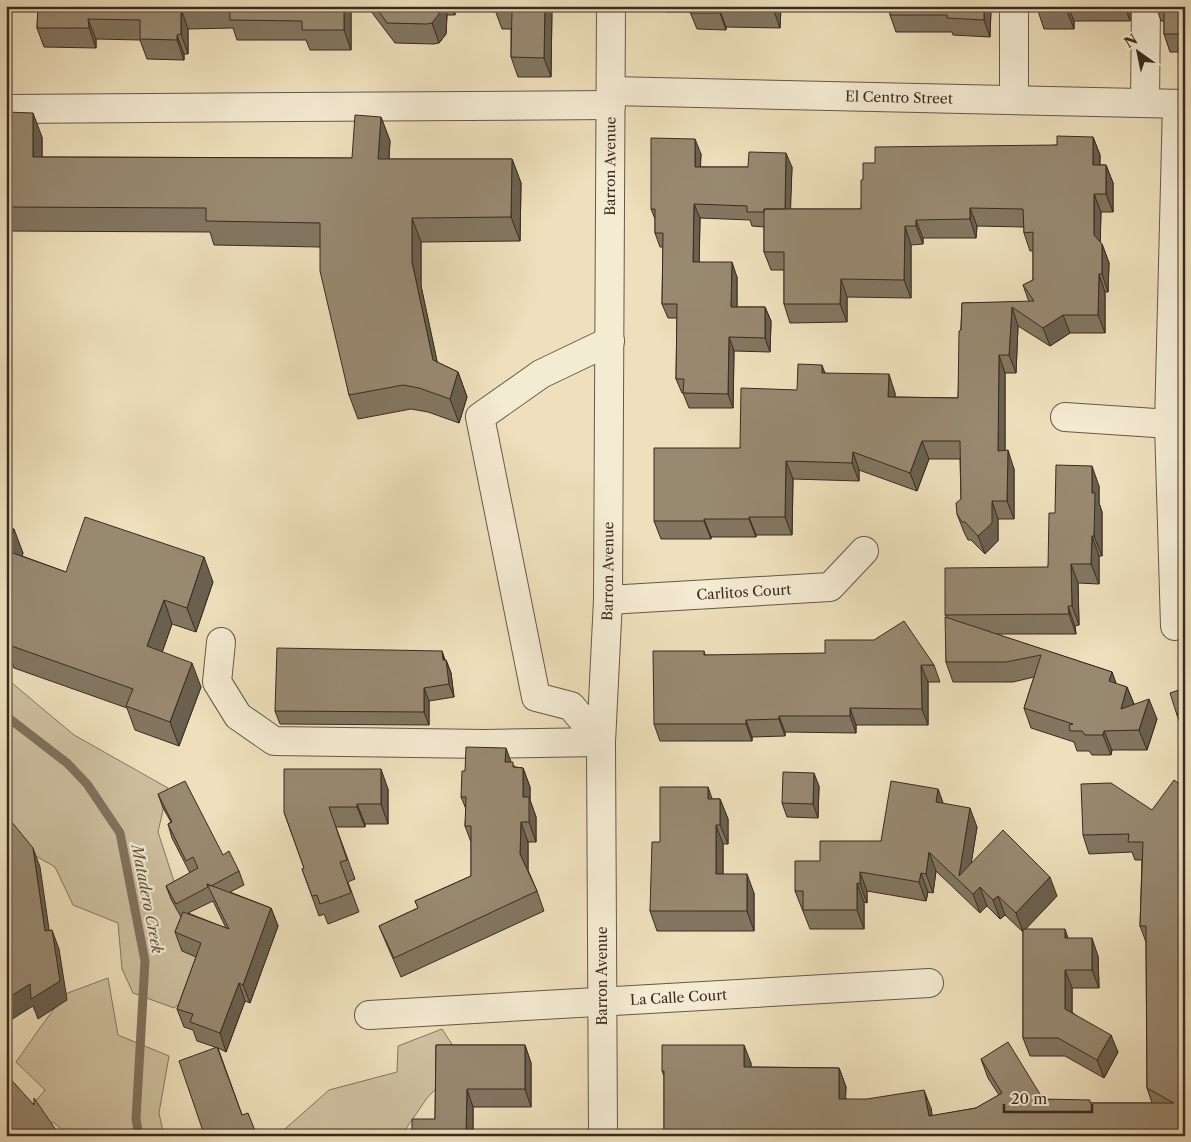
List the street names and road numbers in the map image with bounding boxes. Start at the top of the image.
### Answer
street label: El Centro Street [845,87,953,108]
street label: Barron Avenue [601,116,619,216]
street label: Barron Avenue [598,521,617,621]
street label: Carlitos Court [696,580,792,604]
street label: Barron Avenue [593,926,611,1026]
street label: La Calle Court [630,986,728,1009]

